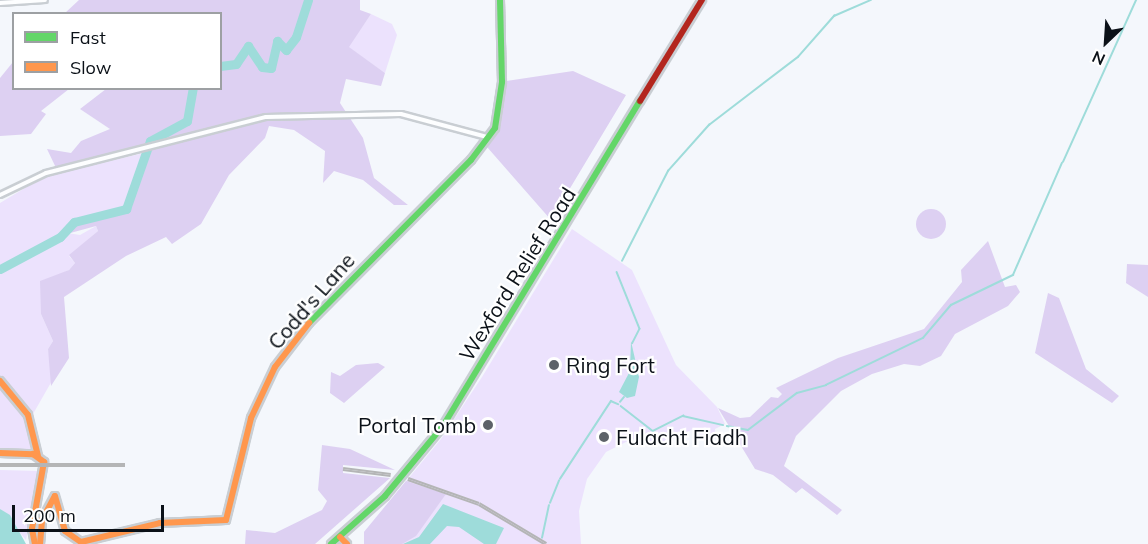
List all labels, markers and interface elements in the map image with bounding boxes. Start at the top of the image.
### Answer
legend [12,12,222,90]
north arrow [1076,12,1136,72]
text: Fast [70,26,106,49]
text: N [1089,47,1108,70]
text: Slow [70,56,111,79]
street label: Wexford Relief Road [453,182,581,366]
street label: Codd's Lane [262,248,360,354]
place label: Ring Fort [566,352,655,378]
marker: Ring Fort [547,358,561,372]
place label: Portal Tomb [358,412,476,438]
marker: Portal Tomb [481,418,495,432]
place label: Fulacht Fiadh [616,424,747,450]
marker: Fulacht Fiadh [597,430,611,444]
scale bar [15,493,166,531]
text: 200 m [23,504,76,527]

